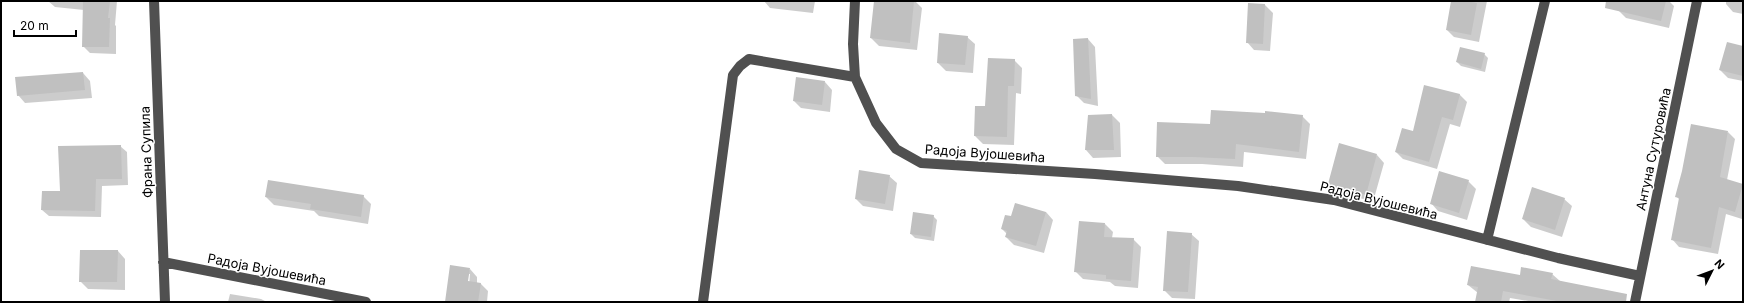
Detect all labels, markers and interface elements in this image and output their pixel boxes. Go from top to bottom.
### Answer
scale bar [14,12,76,38]
text: 20 m [20,18,49,33]
street label: Антуна Сутуровића [1632,86,1674,212]
street label: Франа Супила [136,106,156,198]
street label: Радоја Вујошевића [924,141,1046,165]
street label: Радоја Вујошевића [1318,178,1440,222]
street label: Радоја Вујошевића [206,250,328,288]
north arrow [1692,251,1732,291]
text: N [1711,257,1727,272]

